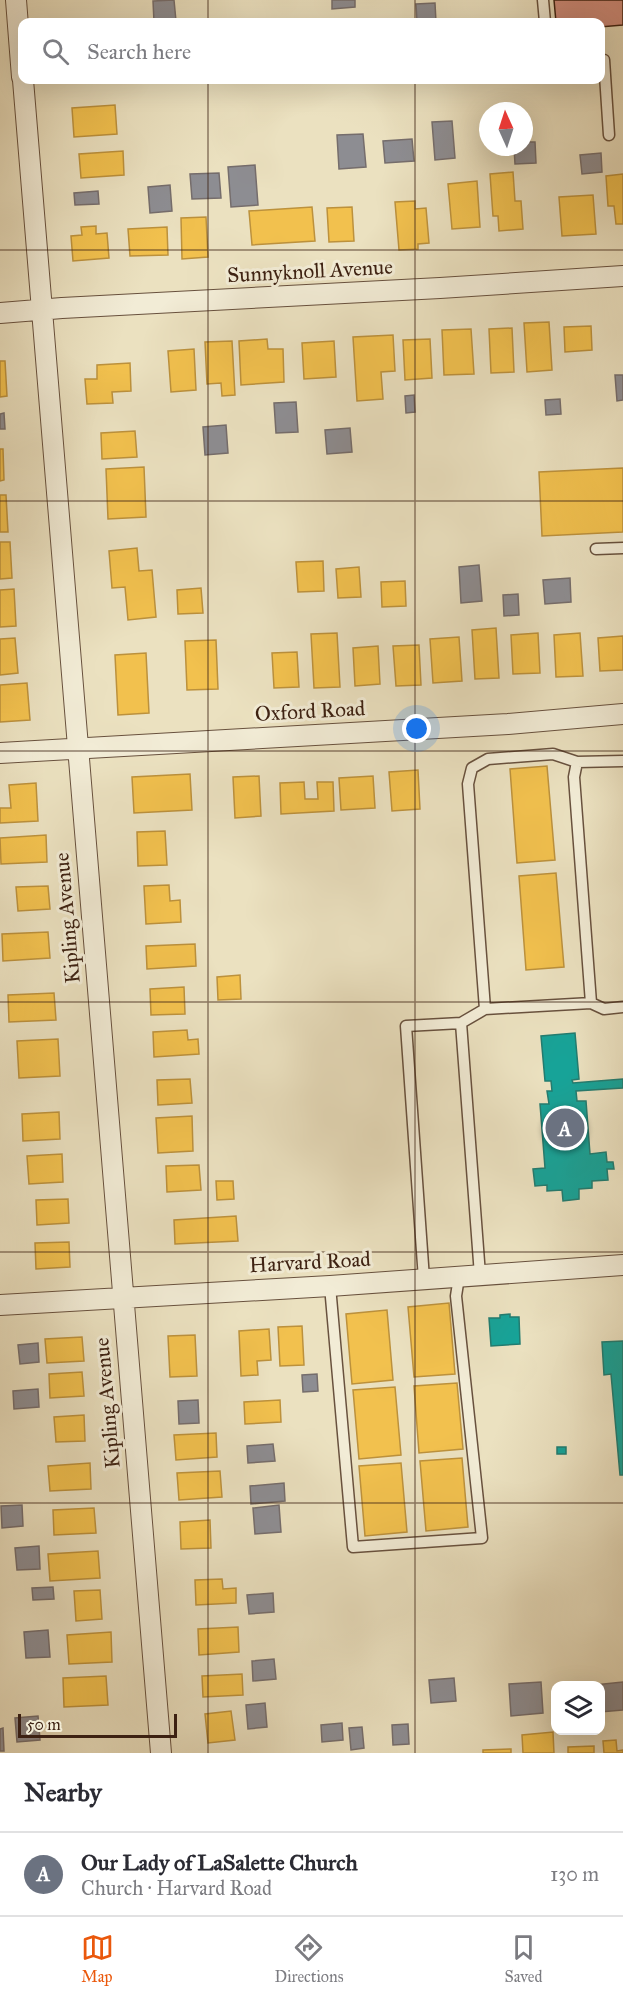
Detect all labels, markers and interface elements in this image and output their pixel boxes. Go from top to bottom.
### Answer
search box [18,18,605,84]
icon: search [39,35,72,68]
text: Search here [87,38,191,65]
north arrow [479,102,533,156]
street label: Sunnyknoll Avenue [226,254,394,288]
street label: Oxford Road [254,695,366,727]
your location [402,714,431,743]
street label: Kipling Avenue [48,851,86,985]
pin: A [546,1106,584,1150]
street label: Harvard Road [249,1246,372,1278]
street label: Kipling Avenue [88,1336,126,1470]
map controls [551,1681,605,1735]
button: layers [551,1681,605,1735]
scale bar [18,1711,177,1738]
text: 50 m [27,1715,61,1734]
text: Nearby [24,1776,102,1808]
text: Our Lady of LaSalette Church [81,1849,358,1876]
text: A [37,1862,50,1886]
text: 130 m [550,1862,599,1886]
text: Church · Harvard Road [81,1876,272,1900]
tab: Map [81,1931,114,1986]
tab: Directions [275,1931,343,1986]
tab: Saved [504,1931,542,1986]

